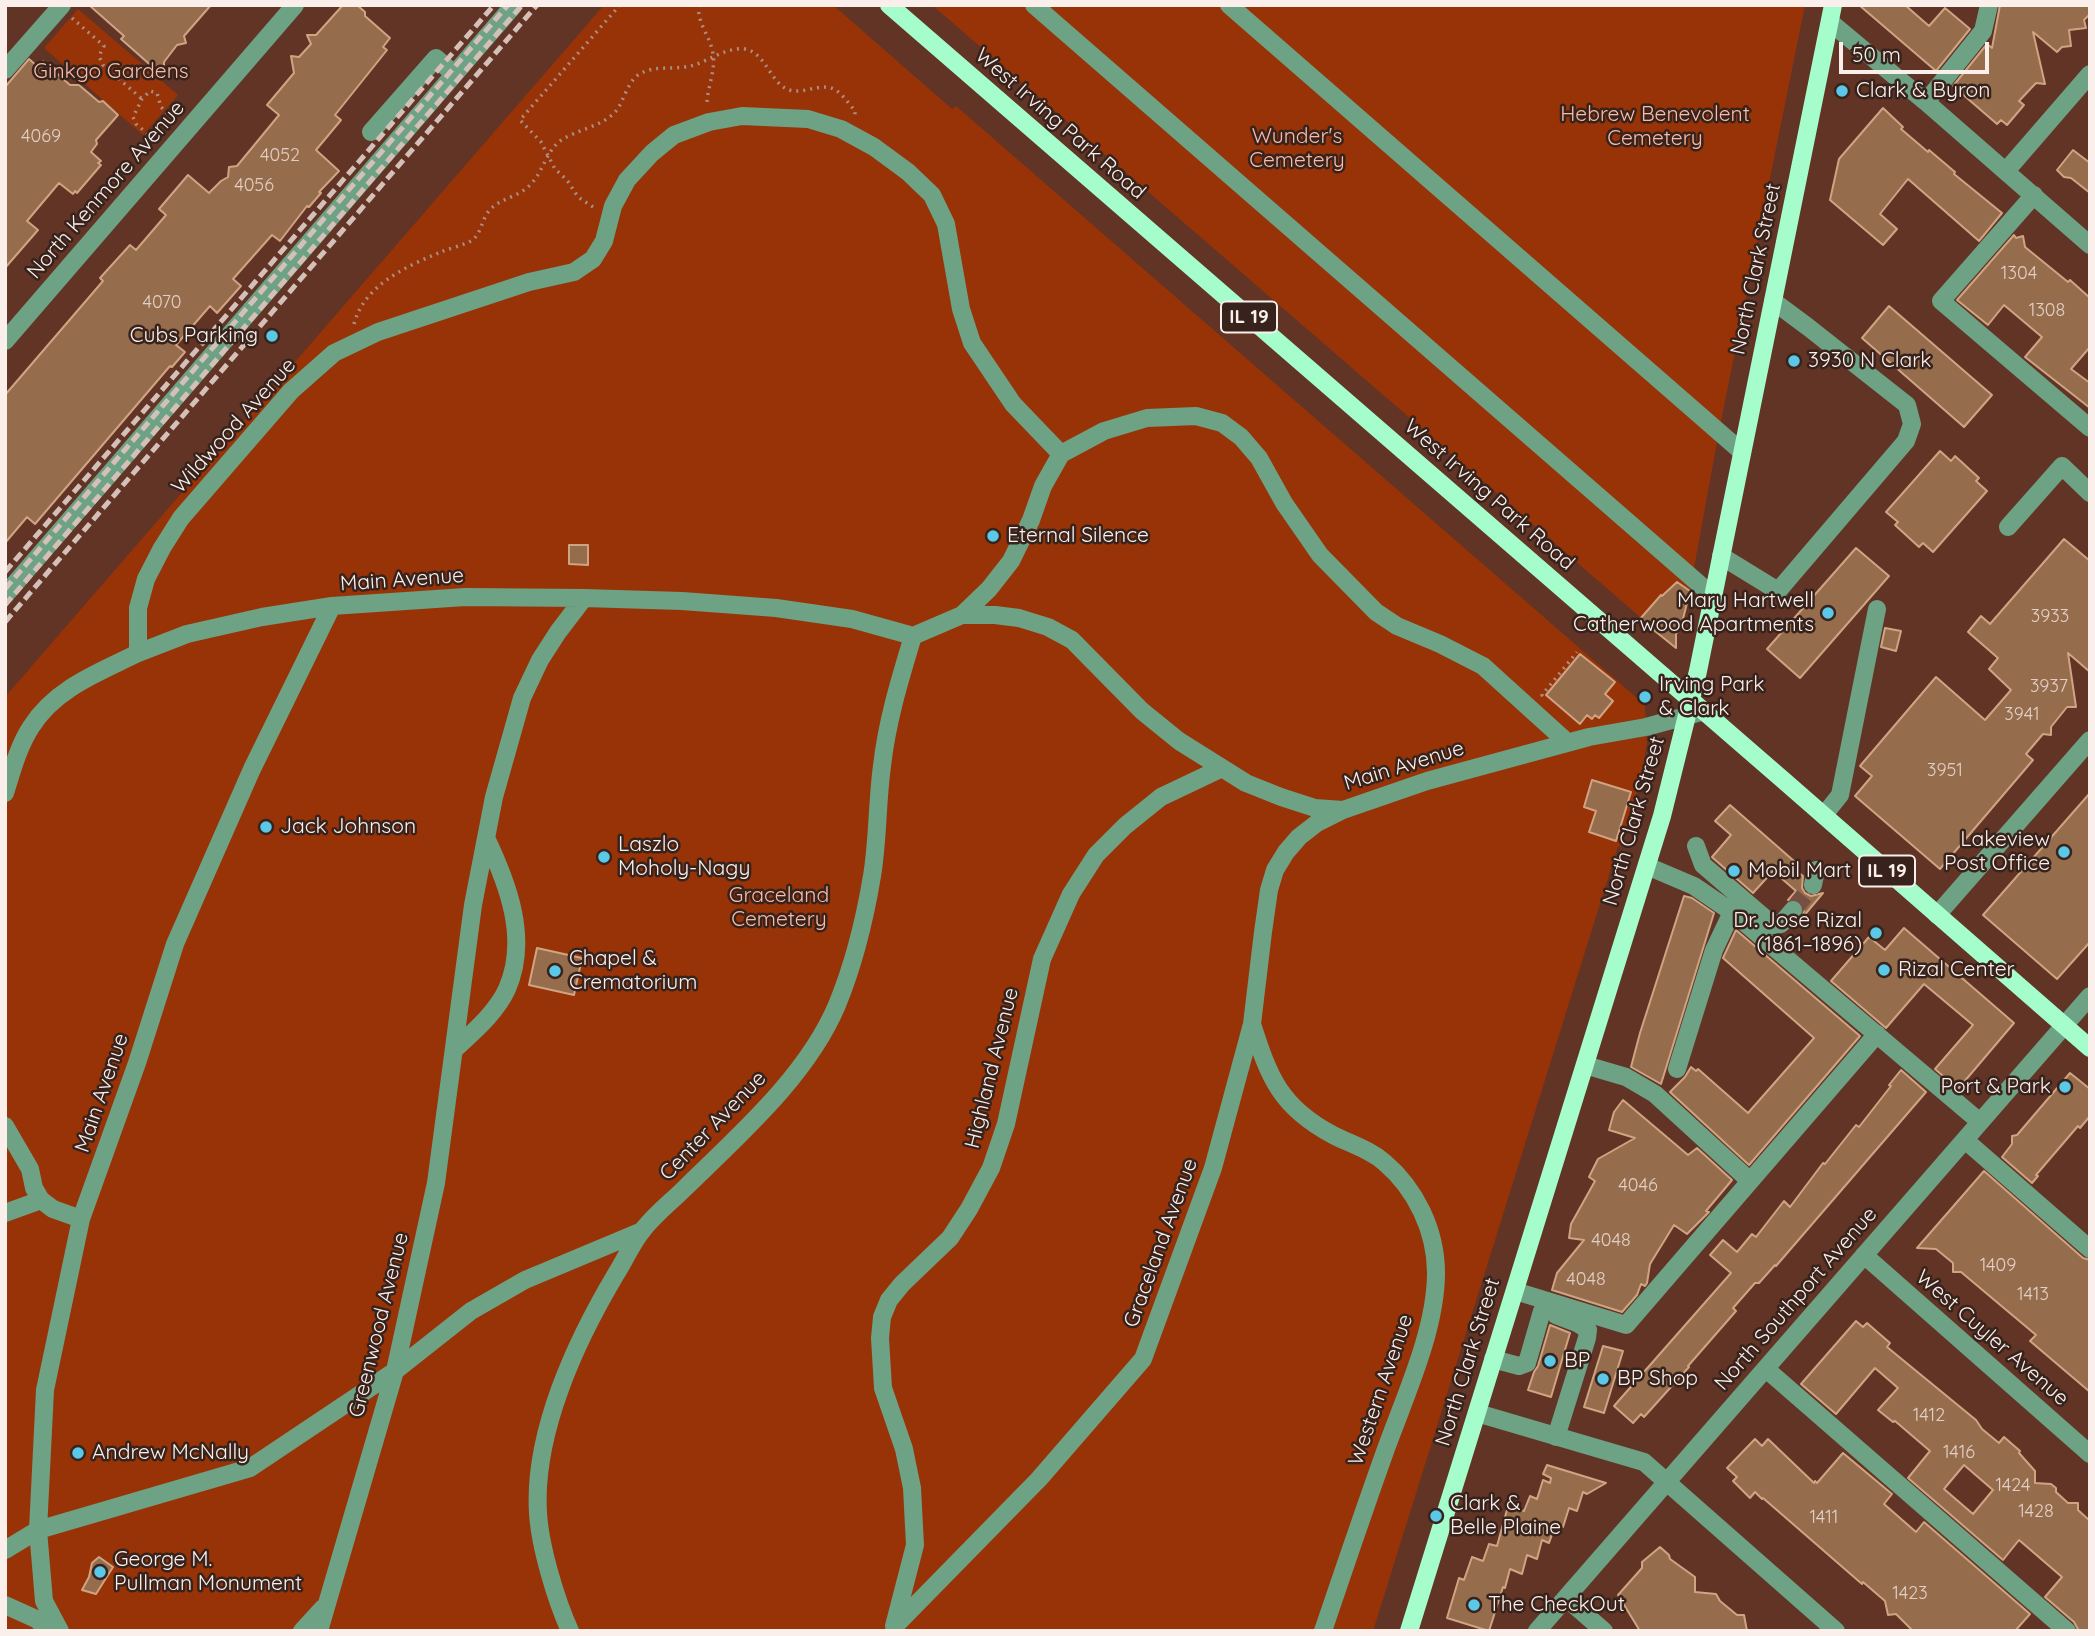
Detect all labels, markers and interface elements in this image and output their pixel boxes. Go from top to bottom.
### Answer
scale bar [1843,28,1994,72]
text: 50 m [1852,41,1901,67]
street label: West Irving Park Road [970,43,1150,205]
park label: Ginkgo Gardens [33,59,189,85]
place label: Clark & Byron [1856,78,1990,104]
marker: Clark & Byron [1834,83,1850,99]
street label: North Kenmore Avenue [22,96,190,284]
park label: Hebrew Benevolent Cemetery [1560,102,1750,152]
park label: Wunder's Cemetery [1249,124,1345,174]
house number: 4069 [21,126,61,148]
house number: 4052 [260,145,300,167]
house number: 4056 [234,175,274,197]
street label: North Clark Street [1726,181,1786,357]
house number: 1304 [2001,263,2037,285]
house number: 4070 [142,292,182,314]
house number: 1308 [2029,300,2065,322]
road number: IL 19 [1221,302,1277,332]
place label: Cubs Parking [130,323,258,349]
marker: Cubs Parking [264,328,280,344]
place label: 3930 N Clark [1808,348,1932,374]
street label: Wildwood Avenue [167,353,301,499]
marker: 3930 N Clark [1786,353,1802,369]
street label: West Irving Park Road [1399,414,1579,576]
place label: Eternal Silence [1007,523,1149,549]
marker: Eternal Silence [985,528,1001,544]
street label: Main Avenue [339,563,465,597]
place label: Mary Hartwell Catherwood Apartments [1573,588,1814,638]
marker: Mary Hartwell Catherwood Apartments [1820,605,1836,621]
house number: 3933 [2031,606,2069,628]
place label: Irving Park & Clark [1659,672,1764,722]
house number: 3937 [2030,676,2068,698]
marker: Irving Park & Clark [1637,689,1653,705]
house number: 3941 [2004,704,2040,726]
street label: North Clark Street [1598,734,1670,908]
street label: Main Avenue [1341,736,1467,796]
house number: 3951 [1927,760,1963,782]
place label: Jack Johnson [280,814,416,840]
marker: Jack Johnson [258,819,274,835]
place label: Lakeview Post Office [1944,827,2050,877]
place label: Laszlo Moholy-Nagy [618,832,750,882]
marker: Lakeview Post Office [2056,844,2072,860]
marker: Laszlo Moholy-Nagy [596,849,612,865]
road number: IL 19 [1859,856,1915,886]
place label: Mobil Mart [1748,858,1851,884]
marker: Mobil Mart [1726,863,1742,879]
park label: Graceland Cemetery [729,883,829,933]
place label: Dr. Jose Rizal (1861–1896) [1733,908,1862,958]
marker: Dr. Jose Rizal (1861–1896) [1868,925,1884,941]
place label: Chapel & Crematorium [569,946,697,996]
place label: Rizal Center [1898,957,2015,983]
marker: Rizal Center [1876,962,1892,978]
marker: Chapel & Crematorium [547,963,563,979]
street label: Highland Avenue [960,985,1024,1151]
street label: Main Avenue [70,1030,134,1156]
street label: Center Avenue [655,1066,771,1186]
place label: Port & Park [1941,1074,2051,1100]
marker: Port & Park [2057,1079,2073,1095]
street label: Graceland Avenue [1119,1155,1203,1331]
house number: 4046 [1618,1175,1658,1197]
street label: North Southport Avenue [1710,1202,1882,1396]
street label: Greenwood Avenue [344,1230,414,1420]
house number: 4048 [1591,1230,1631,1252]
house number: 1409 [1980,1255,2016,1277]
street label: West Cuyler Avenue [1910,1265,2074,1411]
house number: 4048 [1566,1269,1606,1291]
street label: North Clark Street [1430,1275,1506,1449]
house number: 1413 [2017,1284,2049,1306]
street label: Western Avenue [1343,1311,1419,1469]
place label: BP [1564,1348,1590,1374]
marker: BP [1542,1353,1558,1369]
place label: BP Shop [1617,1366,1698,1392]
marker: BP Shop [1595,1371,1611,1387]
house number: 1412 [1913,1405,1945,1427]
place label: Andrew McNally [92,1440,249,1466]
house number: 1416 [1943,1442,1975,1464]
marker: Andrew McNally [70,1445,86,1461]
house number: 1424 [1995,1475,2031,1497]
place label: Clark & Belle Plaine [1450,1491,1561,1541]
house number: 1428 [2018,1501,2054,1523]
house number: 1411 [1809,1507,1839,1529]
marker: Clark & Belle Plaine [1428,1508,1444,1524]
place label: George M. Pullman Monument [114,1547,302,1597]
marker: George M. Pullman Monument [92,1564,108,1580]
house number: 1423 [1892,1583,1928,1605]
place label: The CheckOut [1488,1592,1625,1618]
marker: The CheckOut [1466,1597,1482,1613]

